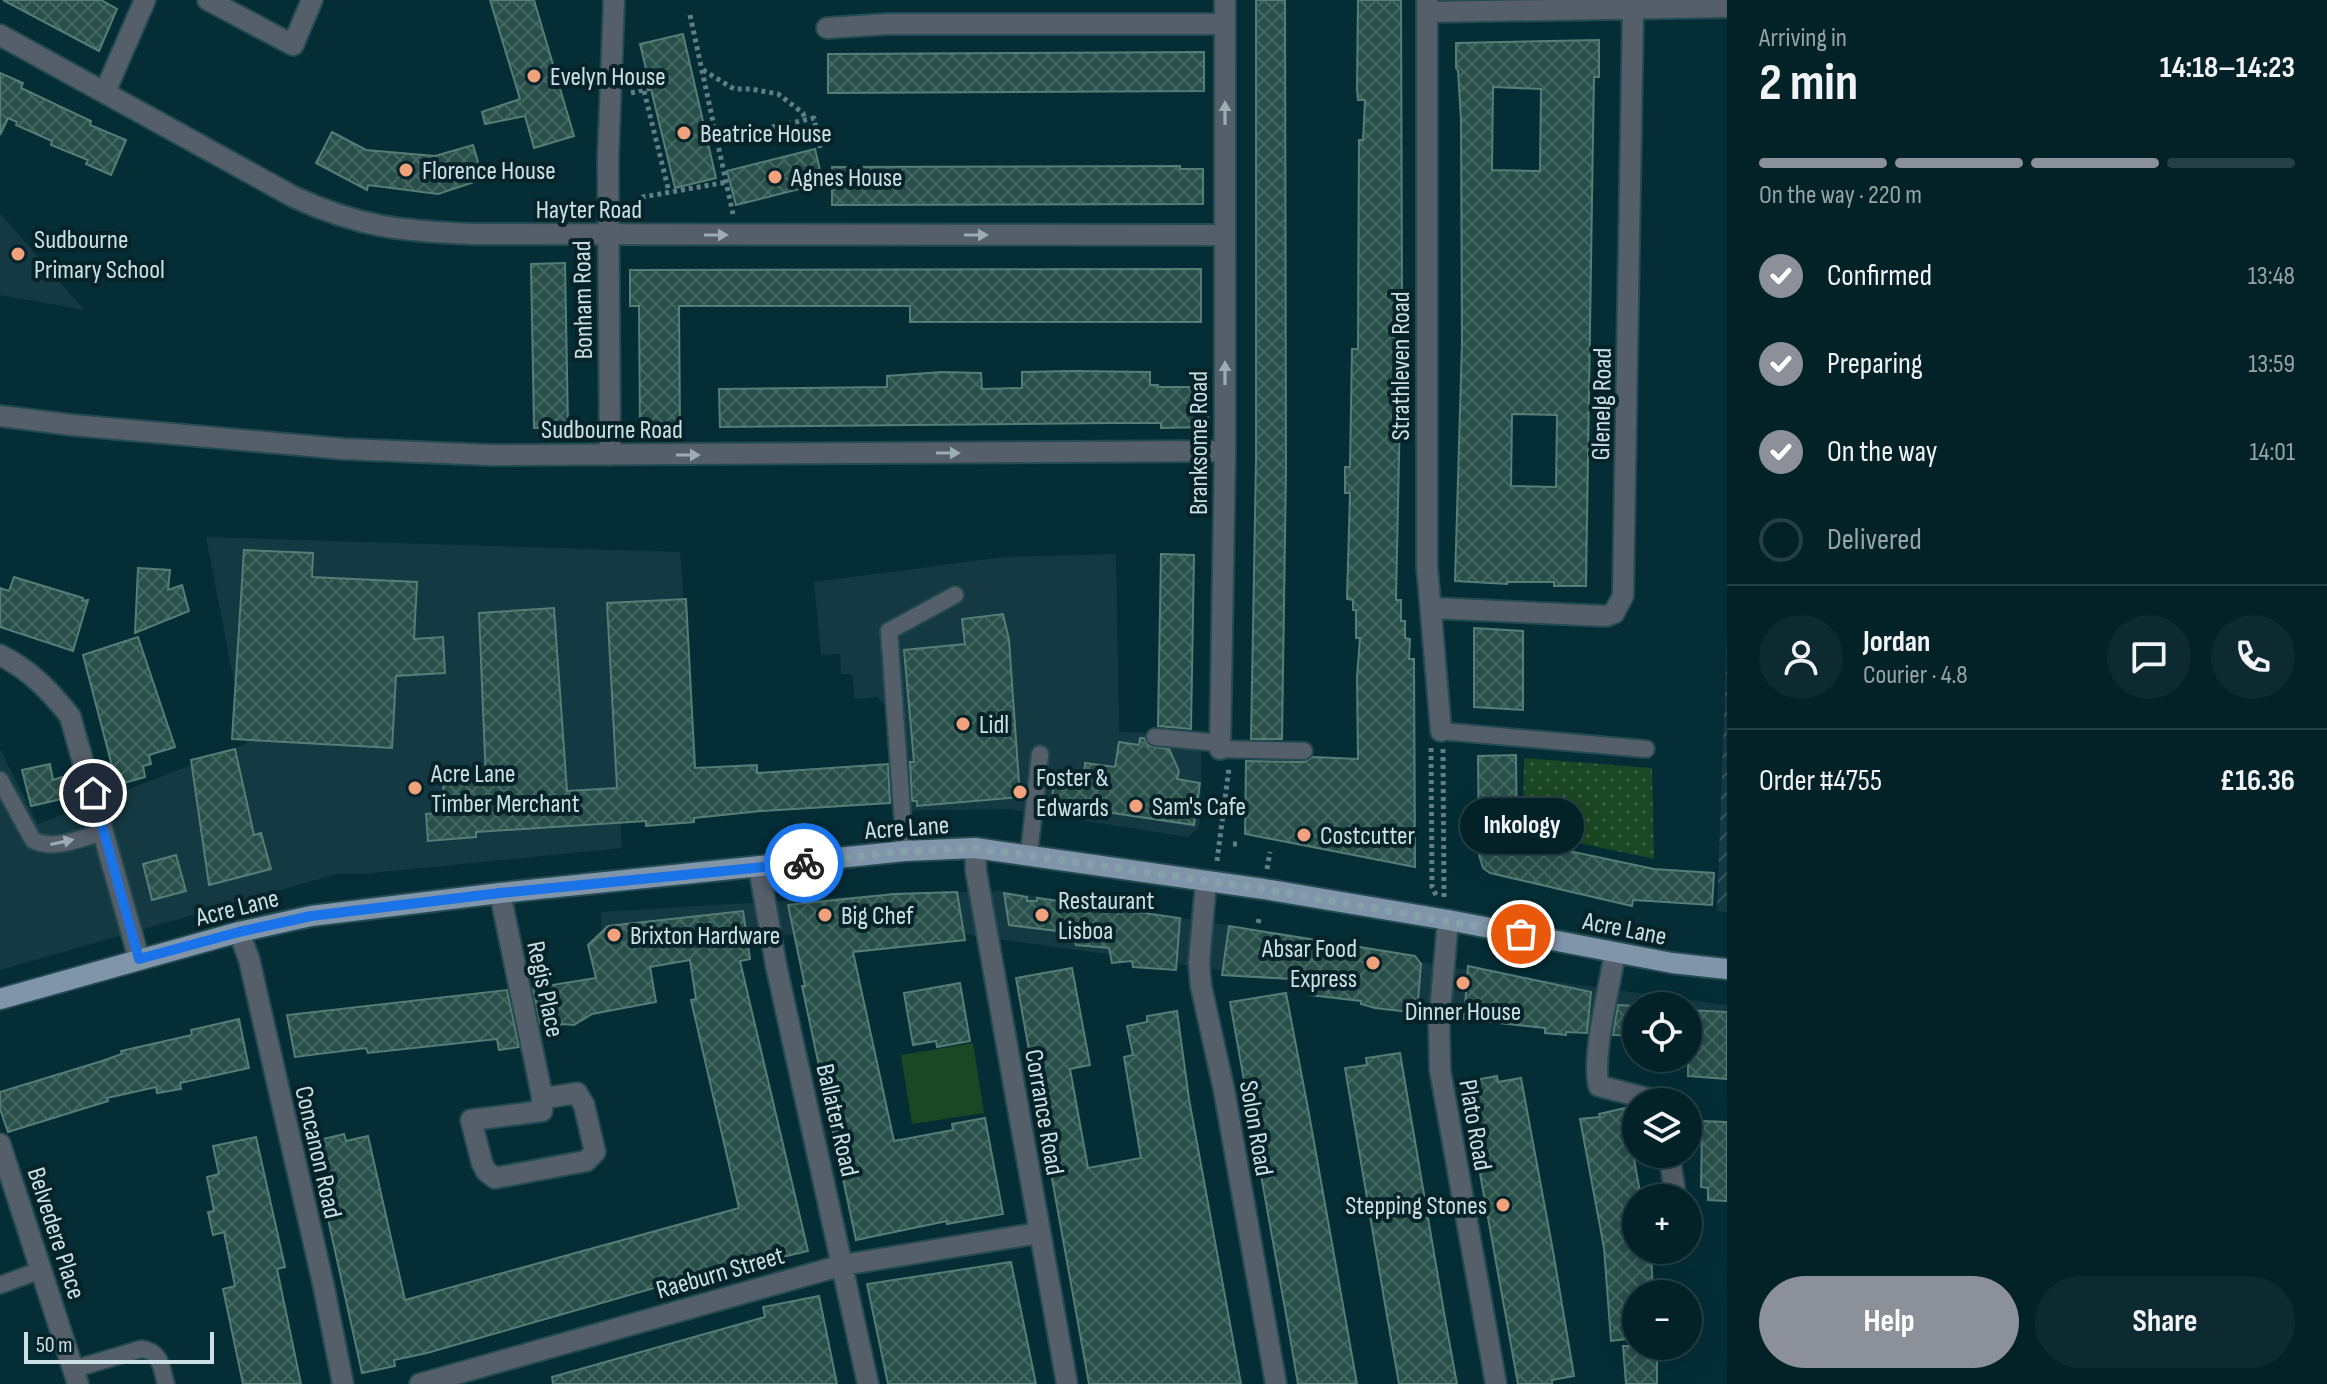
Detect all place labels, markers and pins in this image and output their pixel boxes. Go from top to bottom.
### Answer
place label: Evelyn House [550,62,666,93]
marker: Evelyn House [525,67,543,85]
place label: Beatrice House [700,119,832,150]
marker: Beatrice House [675,124,693,142]
place label: Florence House [422,156,556,187]
marker: Florence House [397,161,415,179]
place label: Agnes House [790,163,903,194]
marker: Agnes House [766,168,784,186]
place label: Sudbourne Primary School [34,225,165,286]
marker: Sudbourne Primary School [9,245,27,263]
place label: Lidl [979,710,1009,741]
marker: Lidl [954,715,972,733]
pin [59,759,127,827]
place label: Acre Lane Timber Merchant [430,759,580,820]
place label: Foster & Edwards [1036,763,1109,824]
marker: Acre Lane Timber Merchant [406,779,424,797]
marker: Foster & Edwards [1011,783,1029,801]
place label: Sam's Cafe [1152,792,1246,823]
marker: Sam's Cafe [1127,797,1145,815]
callout: Inkology [1459,798,1583,854]
place label: Costcutter [1320,821,1416,852]
marker: Costcutter [1295,826,1313,844]
place label: Restaurant Lisboa [1058,886,1155,947]
pin [1487,900,1555,968]
place label: Big Chef [841,901,914,932]
marker: Big Chef [816,906,834,924]
marker: Restaurant Lisboa [1033,906,1051,924]
place label: Brixton Hardware [630,921,780,952]
marker: Brixton Hardware [605,926,623,944]
place label: Absar Food Express [1261,934,1357,995]
marker: Absar Food Express [1364,954,1382,972]
marker: Dinner House [1454,974,1472,992]
place label: Dinner House [1405,997,1521,1028]
place label: Stepping Stones [1345,1191,1487,1222]
marker: Stepping Stones [1494,1196,1512,1214]

